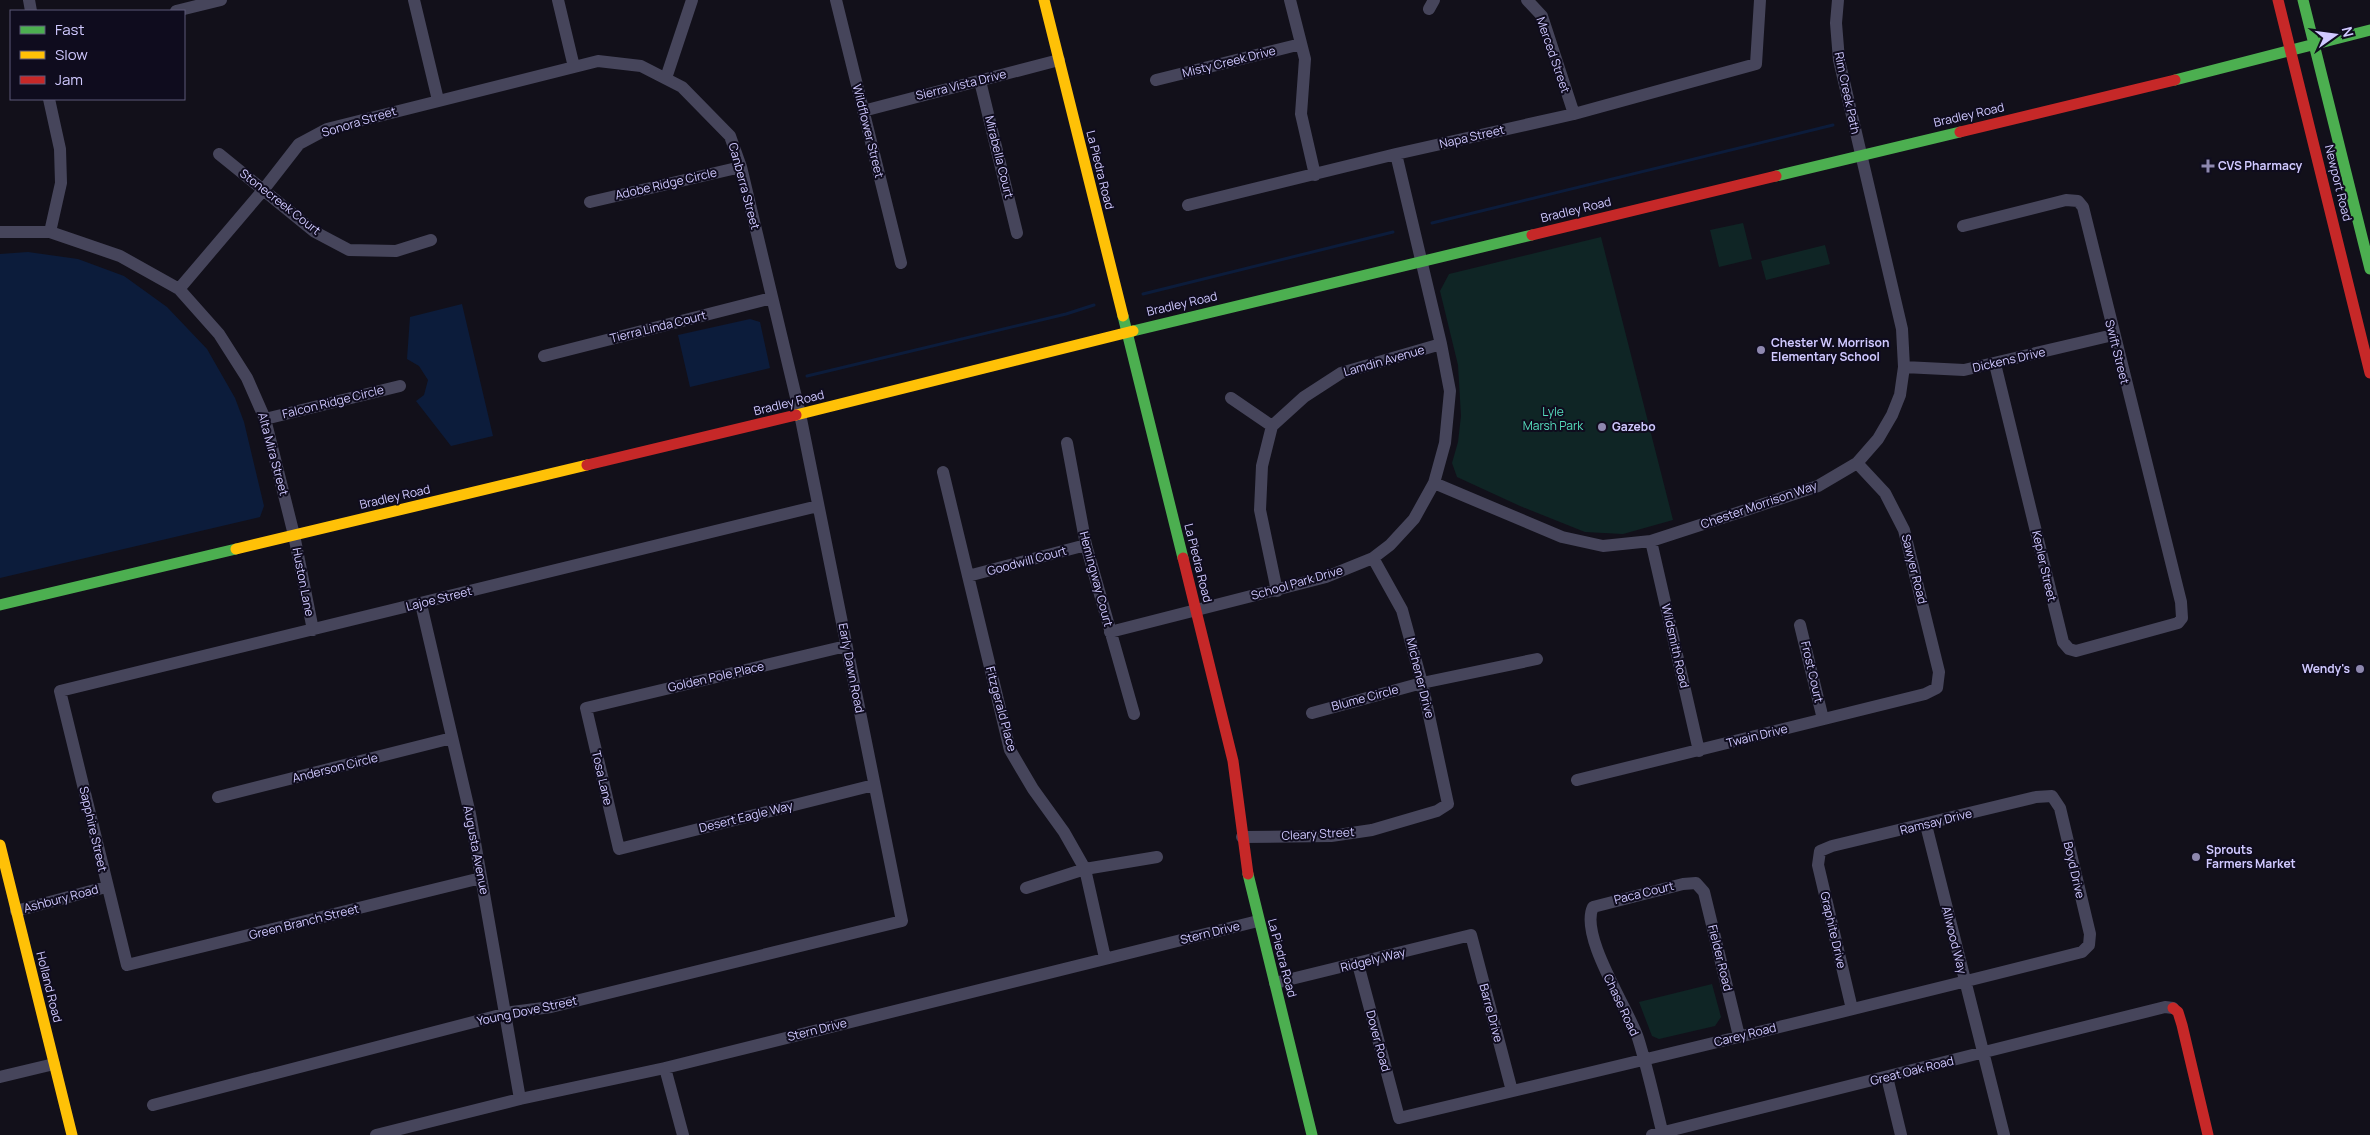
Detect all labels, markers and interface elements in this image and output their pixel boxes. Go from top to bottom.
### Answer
legend [10,10,185,100]
north arrow [2310,10,2360,60]
street label: Merced Street [1532,14,1575,95]
text: Fast [55,19,84,40]
text: N [2338,25,2359,39]
street label: Misty Creek Drive [1180,42,1277,81]
text: Slow [55,44,88,65]
street label: Rim Creek Path [1830,50,1865,136]
street label: Sierra Vista Drive [914,65,1008,104]
text: Jam [55,69,83,90]
street label: Wildflower Street [849,82,888,180]
street label: Bradley Road [1932,98,2006,131]
street label: Sonora Street [320,102,398,141]
street label: Mirabella Court [981,114,1018,200]
street label: Napa Street [1438,121,1506,152]
street label: La Piedra Road [1082,129,1119,211]
street label: Canberra Street [725,141,764,231]
street label: Newport Road [2321,143,2356,223]
place label: CVS Pharmacy [2218,157,2303,174]
marker: CVS Pharmacy [2202,160,2214,172]
street label: Adobe Ridge Circle [613,164,719,204]
street label: Stonecreek Court [236,165,324,239]
street label: Bradley Road [1539,193,1613,226]
street label: Bradley Road [1145,287,1219,320]
street label: Tierra Linda Court [608,306,708,347]
street label: Swift Street [2101,318,2134,386]
place label: Chester W. Morrison Elementary School [1771,334,1889,365]
street label: Lamdin Avenue [1341,341,1426,380]
street label: Dickens Drive [1971,343,2047,376]
marker: Chester W. Morrison Elementary School [1755,344,1767,356]
street label: Falcon Ridge Circle [280,381,386,422]
street label: Bradley Road [752,386,826,419]
park label: Lyle Marsh Park [1523,403,1584,434]
street label: Alta Mira Street [254,410,293,498]
place label: Gazebo [1612,418,1656,435]
marker: Gazebo [1596,421,1608,433]
street label: Chester Morrison Way [1698,476,1820,532]
street label: Bradley Road [358,480,432,513]
street label: La Piedra Road [1180,522,1217,604]
street label: Hemingway Court [1076,529,1117,629]
street label: Kepler Street [2028,529,2061,603]
street label: Sawyer Road [1898,532,1931,606]
street label: Goodwill Court [985,542,1069,579]
street label: Huston Lane [288,546,318,618]
street label: School Park Drive [1249,561,1345,604]
street label: Lajoe Street [404,582,474,615]
street label: Wildsmith Road [1658,602,1693,690]
street label: Early Dawn Road [834,622,869,714]
street label: Michener Drive [1402,636,1439,720]
street label: Frost Court [1797,639,1828,705]
street label: Golden Pole Place [666,657,766,696]
place label: Wendy's [2302,660,2351,677]
marker: Wendy's [2354,663,2366,675]
street label: Fitzgerald Place [982,664,1021,753]
street label: Blume Circle [1329,680,1400,715]
street label: Twain Drive [1725,720,1789,751]
street label: Anderson Circle [290,749,379,786]
street label: Tosa Lane [588,749,617,807]
street label: Sapphire Street [75,785,112,873]
street label: Desert Eagle Way [697,796,795,836]
street label: Augusta Avenue [460,804,493,896]
street label: Ramsay Drive [1898,804,1974,839]
street label: Cleary Street [1281,823,1355,844]
street label: Boyd Drive [2060,840,2089,900]
place label: Sprouts Farmers Market [2206,841,2296,872]
marker: Sprouts Farmers Market [2190,851,2202,863]
street label: Paca Court [1612,877,1676,908]
street label: Ashbury Road [22,880,100,917]
street label: Graphite Drive [1816,890,1851,970]
street label: Green Branch Street [247,900,361,943]
street label: Allwood Way [1938,904,1971,976]
street label: Stern Drive [1178,917,1241,948]
street label: La Piedra Road [1264,917,1301,999]
street label: Fielder Road [1704,923,1737,993]
street label: Ridgely Way [1339,943,1408,976]
street label: Holland Road [32,950,67,1024]
street label: Chase Road [1600,971,1643,1039]
street label: Barre Drive [1476,982,1507,1044]
street label: Young Dove Street [475,992,579,1029]
street label: Dover Road [1362,1008,1395,1073]
street label: Stern Drive [785,1014,848,1045]
street label: Carey Road [1712,1019,1778,1050]
street label: Great Oak Road [1868,1052,1955,1089]

